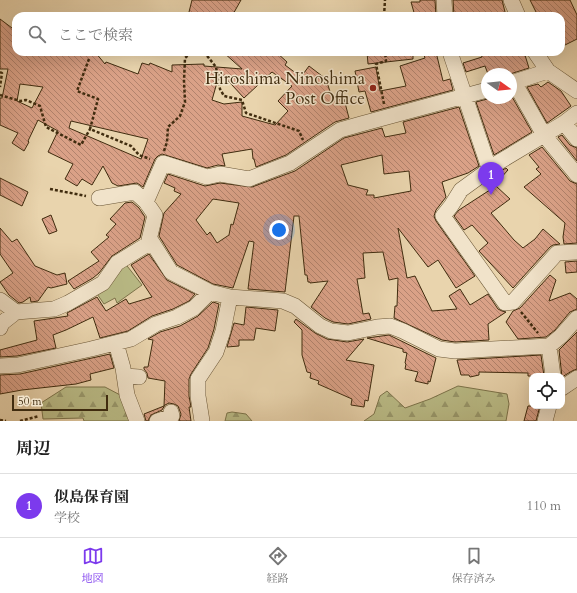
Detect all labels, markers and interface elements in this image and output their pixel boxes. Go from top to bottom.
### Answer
search box [12,12,565,56]
icon: search [26,23,48,45]
text: ここで検索 [58,25,133,45]
place label: Hiroshima Ninoshima Post Office [205,67,366,110]
north arrow [481,68,517,104]
marker: Hiroshima Ninoshima Post Office [368,83,378,93]
pin: 1 [478,162,504,195]
your location [269,220,289,240]
map controls [529,373,565,409]
button: locate [529,373,565,409]
scale bar [12,393,108,412]
text: 50 m [18,394,42,409]
text: 周辺 [16,437,50,460]
text: 似島保育園 [54,487,129,507]
text: 1 [26,497,32,515]
text: 110 m [527,497,561,515]
text: 学校 [54,509,80,527]
tab: 地図 [82,545,104,586]
tab: 経路 [267,545,289,586]
tab: 保存済み [452,545,496,586]

